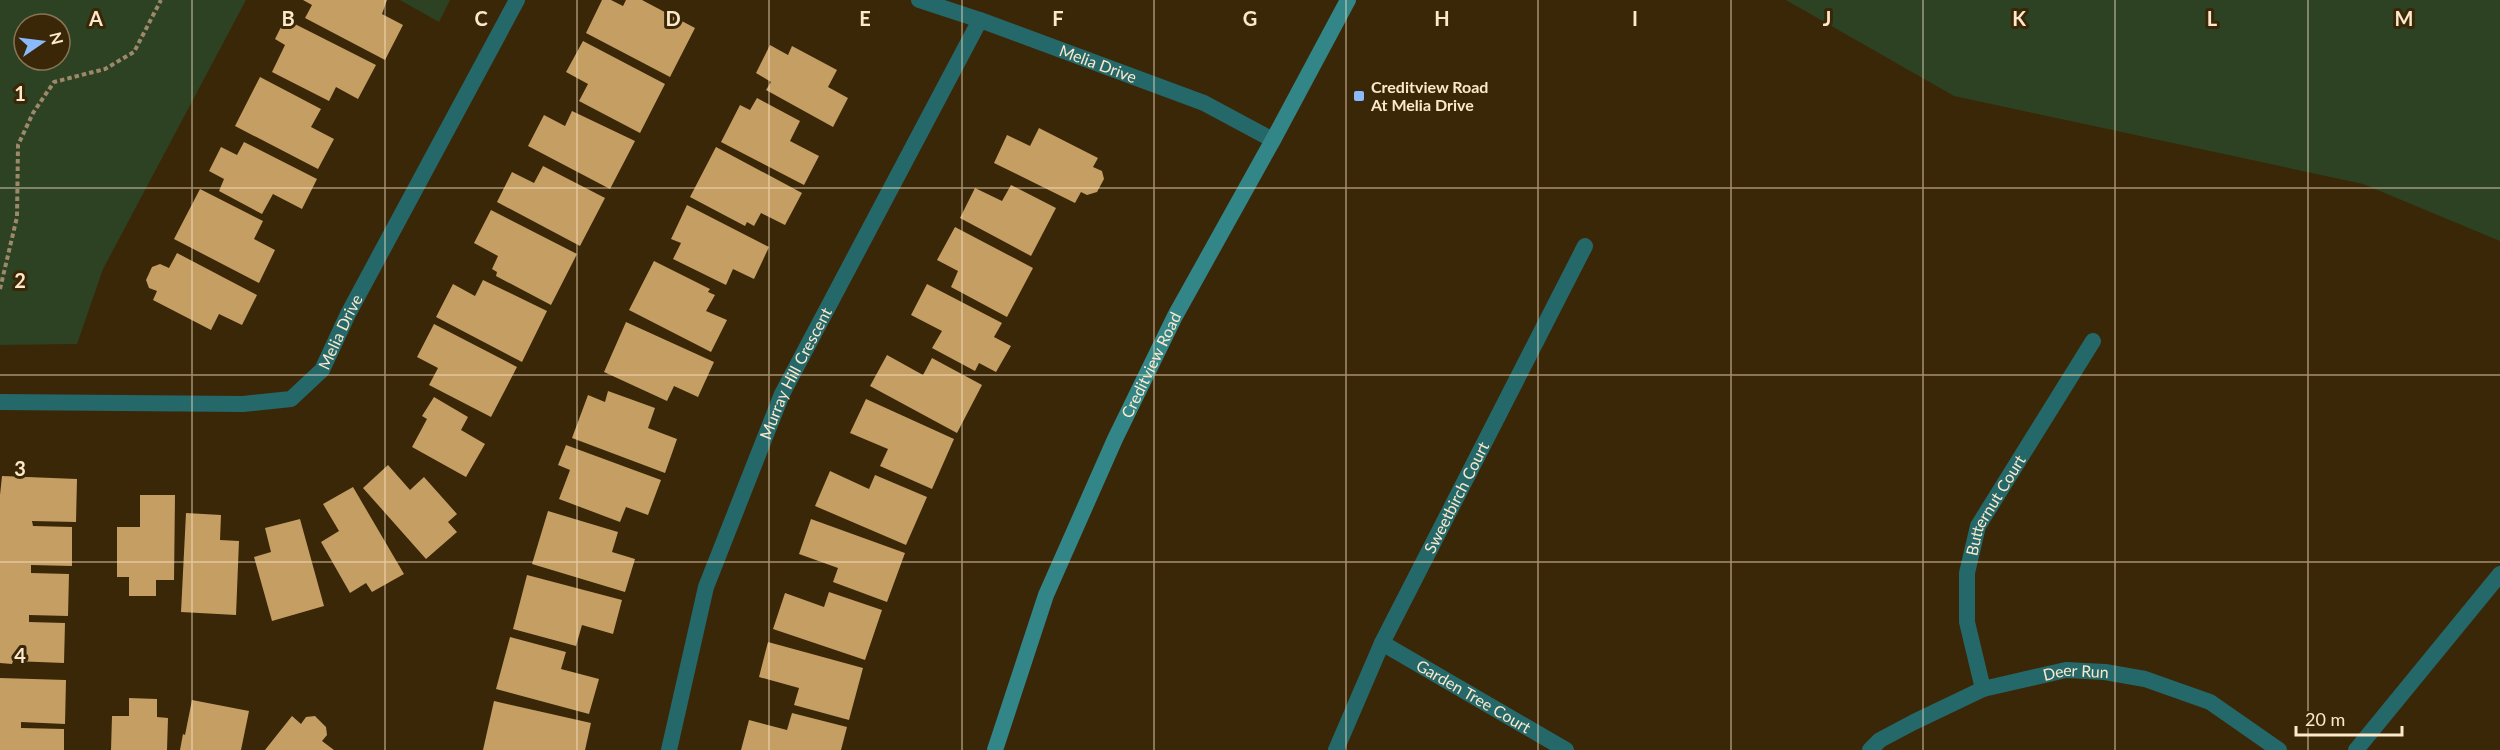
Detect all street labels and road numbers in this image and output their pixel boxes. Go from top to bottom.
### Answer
street label: Melia Drive [1057,40,1139,86]
street label: Melia Drive [314,291,366,372]
street label: Murray Hill Crescent [755,304,835,442]
street label: Creditview Road [1117,309,1184,421]
street label: Sweetbirch Court [1420,438,1492,556]
street label: Butternut Court [1961,451,2029,557]
street label: Garden Tree Court [1413,655,1535,737]
street label: Deer Run [2041,660,2109,684]

